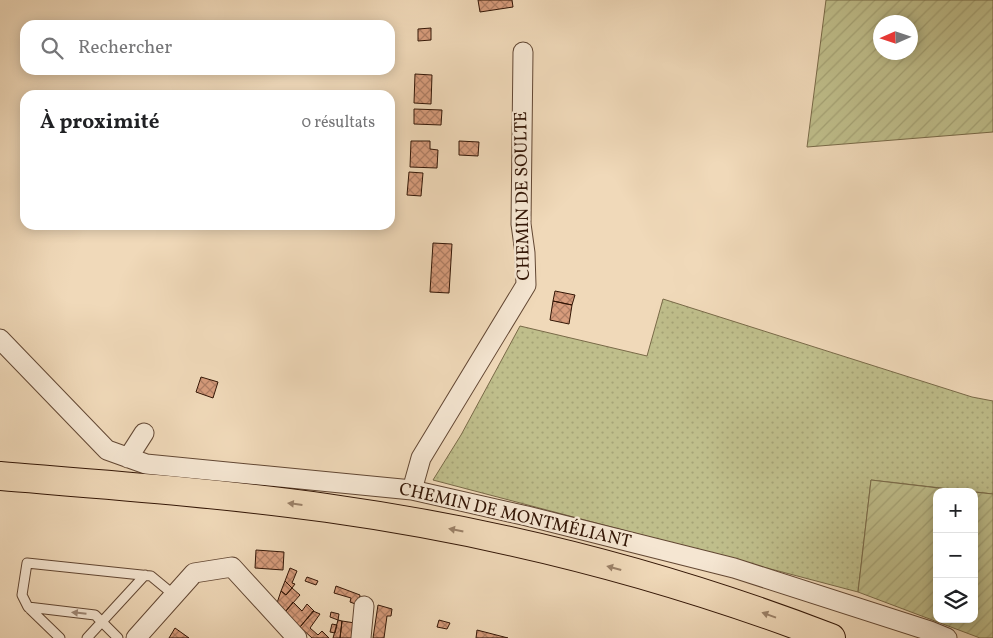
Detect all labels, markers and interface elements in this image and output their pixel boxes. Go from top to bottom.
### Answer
north arrow [873,15,918,60]
search box [20,20,395,75]
icon: search [38,34,66,62]
text: Rechercher [78,35,172,61]
text: À proximité [40,108,159,137]
street label: CHEMIN DE SOULTE [509,111,537,281]
text: 0 résultats [301,112,375,134]
street label: CHEMIN DE MONTMÉLIANT [397,477,634,555]
map controls [933,488,978,623]
button: + [933,488,978,533]
one-way arrow [287,500,303,508]
one-way arrow [447,526,463,534]
button: − [933,533,978,578]
one-way arrow [606,563,621,571]
button: layers [933,578,978,623]
one-way arrow [71,609,87,617]
one-way arrow [761,611,776,619]

